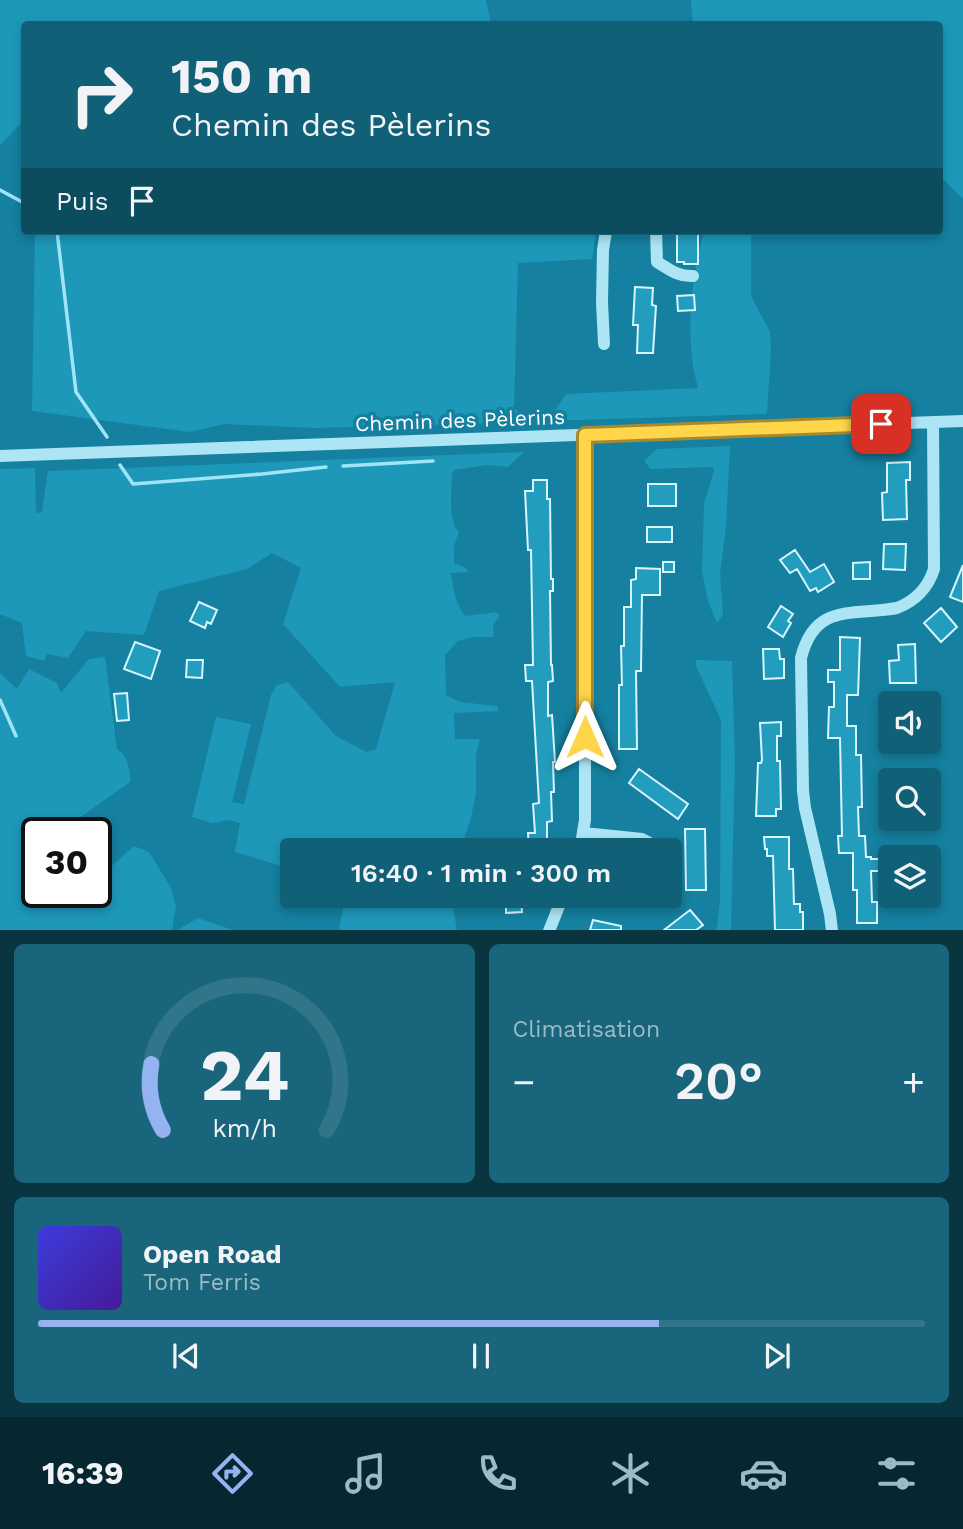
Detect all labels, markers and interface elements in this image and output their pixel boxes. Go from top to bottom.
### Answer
text: 150 m [171,47,312,105]
icon: right [56,49,147,140]
text: Chemin des Pèlerins [171,106,491,144]
icon: arrive [123,182,161,220]
text: Puis [56,186,109,216]
pin [851,394,911,454]
street label: Chemin des Pèlerins [354,404,566,436]
icon: arrive [862,405,900,443]
map controls [878,691,941,908]
button: sound [878,691,941,754]
position arrow [548,700,622,774]
button: search [878,768,941,831]
speed limit sign: 30 [21,817,112,908]
button: layers [878,845,941,908]
text: 16:40 · 1 min · 300 m [351,858,611,888]
text: Climatisation [513,1016,660,1043]
text: 24 [199,1032,289,1118]
text: 20° [674,1051,763,1112]
text: − [513,1060,535,1104]
text: + [902,1060,925,1104]
text: km/h [212,1113,276,1142]
text: Open Road [143,1239,281,1269]
text: Tom Ferris [143,1269,261,1296]
icon: previous [167,1337,205,1375]
icon: pause [462,1337,500,1375]
icon: next [758,1337,796,1375]
icon: directions [208,1449,257,1498]
icon: music [341,1449,390,1498]
icon: phone [473,1449,522,1498]
icon: climate [606,1449,655,1498]
icon: car [739,1449,788,1498]
icon: filters [872,1449,921,1498]
text: 16:39 [42,1454,124,1492]

